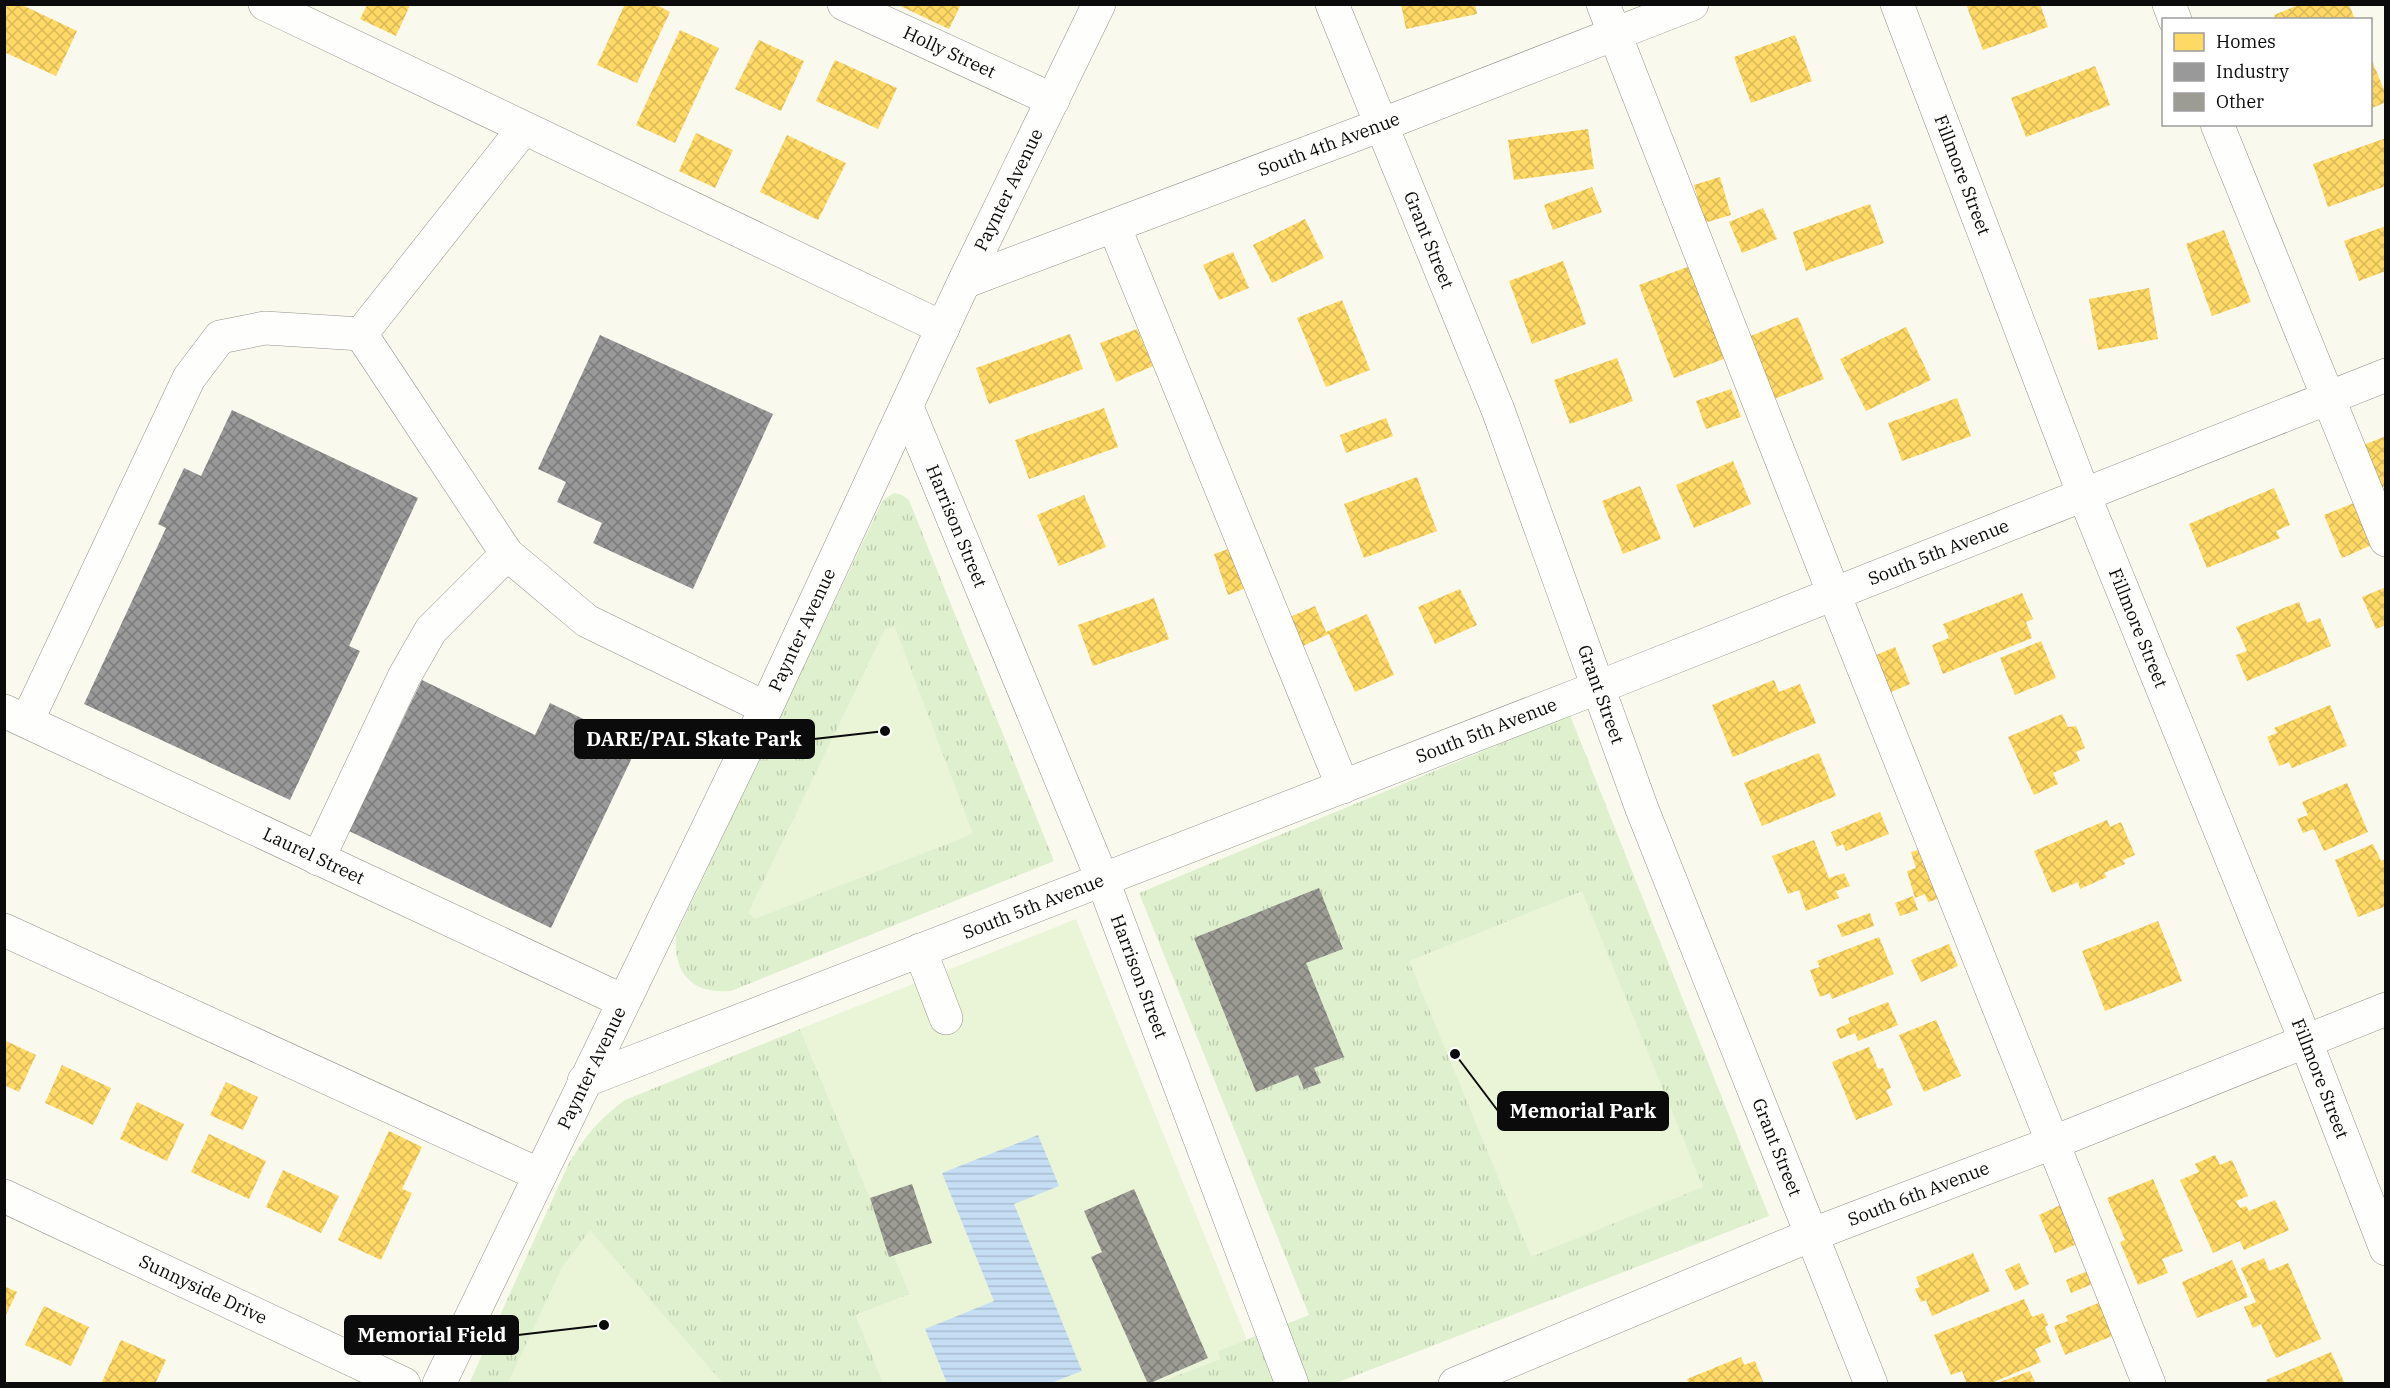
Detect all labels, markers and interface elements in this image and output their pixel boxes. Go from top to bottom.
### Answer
legend [2162,18,2372,126]
street label: Holly Street [900,21,1000,83]
text: Homes [2216,30,2276,53]
text: Industry [2216,60,2289,83]
text: Other [2216,90,2264,113]
street label: South 4th Avenue [1255,107,1403,181]
street label: Fillmore Street [1929,111,1996,238]
street label: Paynter Avenue [969,125,1048,255]
street label: Grant Street [1399,188,1459,292]
street label: Harrison Street [921,461,992,591]
street label: South 5th Avenue [1865,514,2012,590]
street label: Paynter Avenue [763,564,840,695]
street label: Fillmore Street [2104,565,2173,691]
street label: Grant Street [1573,642,1629,747]
street label: South 5th Avenue [1412,692,1560,768]
callout: DARE/PAL Skate Park [575,720,814,758]
text: DARE/PAL Skate Park [586,725,802,752]
street label: Laurel Street [259,822,368,889]
street label: South 5th Avenue [959,868,1107,944]
street label: Harrison Street [1106,911,1173,1042]
street label: Paynter Avenue [552,1003,631,1133]
street label: Fillmore Street [2287,1015,2354,1142]
callout: Memorial Park [1498,1092,1668,1130]
street label: Grant Street [1747,1095,1807,1199]
text: Memorial Park [1510,1097,1657,1124]
street label: South 6th Avenue [1844,1156,1992,1231]
street label: Sunnyside Drive [136,1249,271,1329]
callout: Memorial Field [345,1316,518,1354]
text: Memorial Field [358,1321,507,1348]

